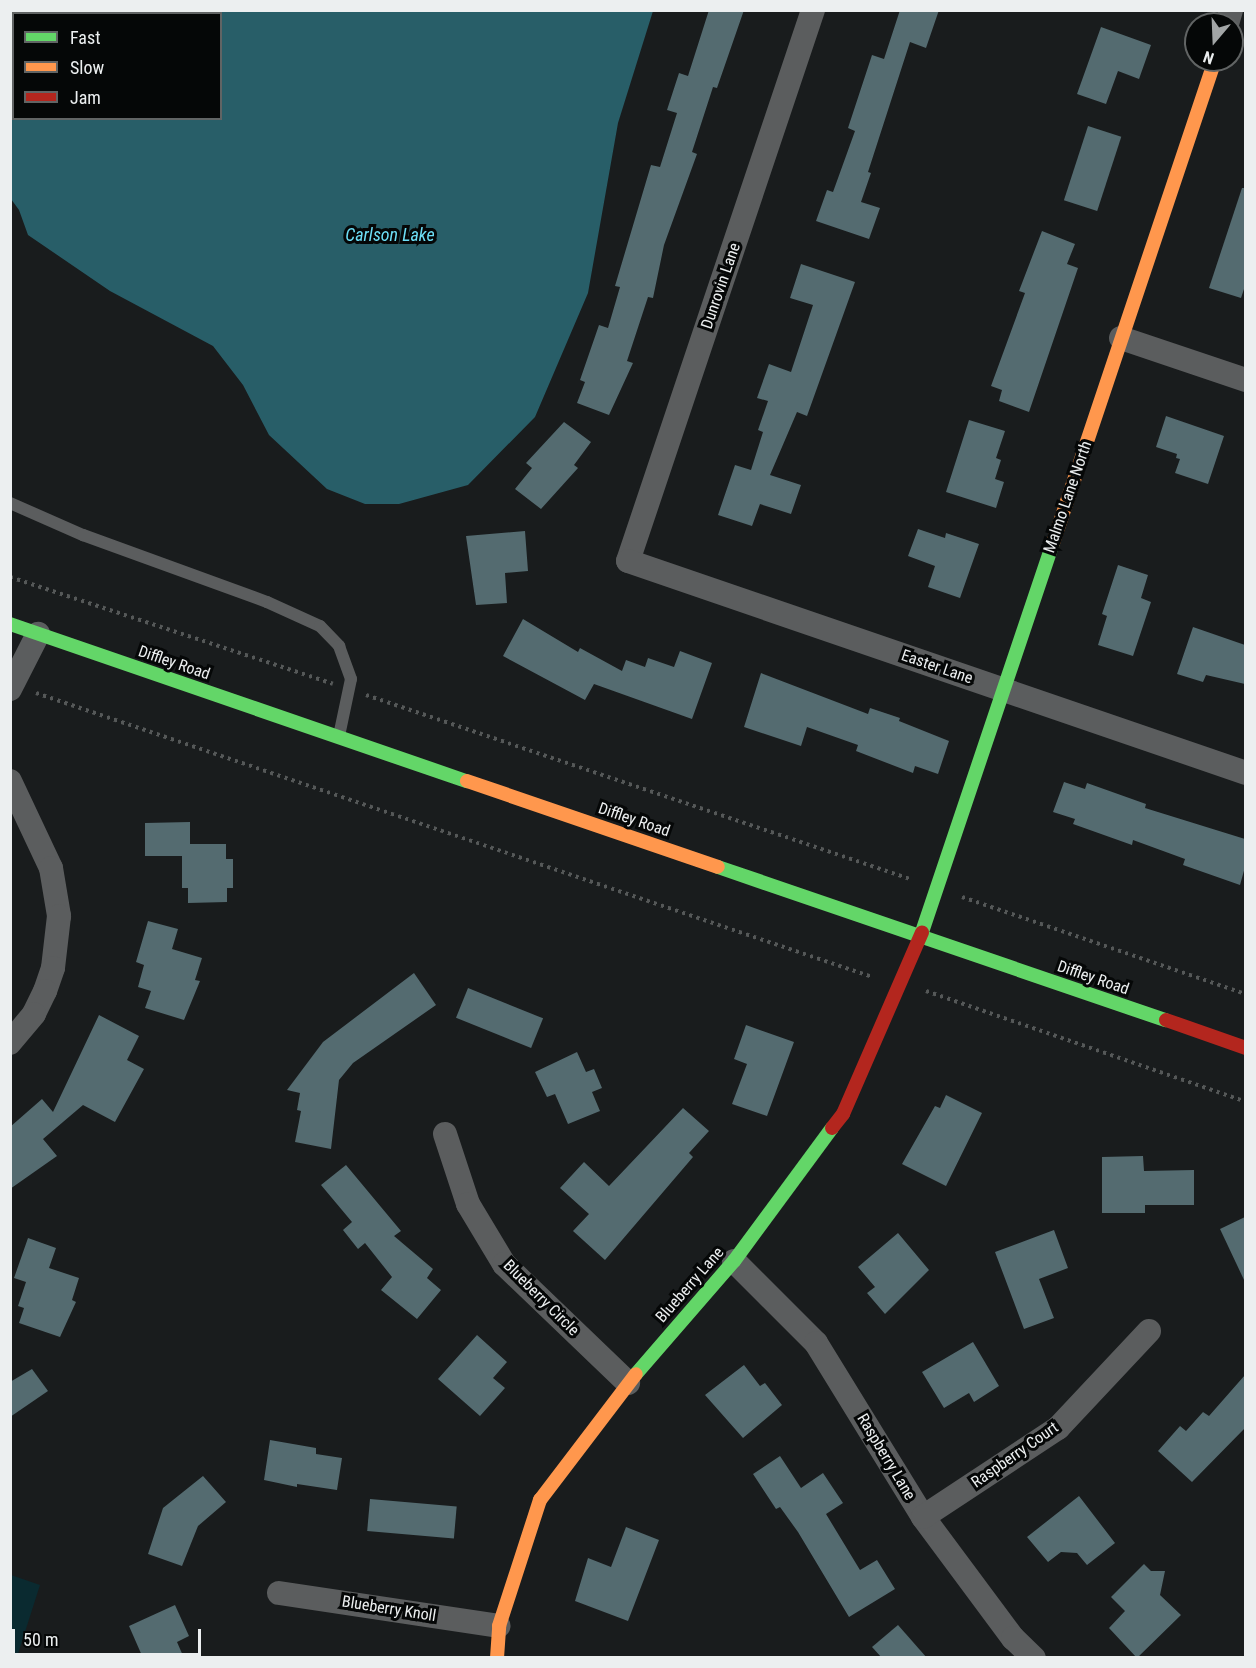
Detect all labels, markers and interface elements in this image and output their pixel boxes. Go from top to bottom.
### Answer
legend [12,12,222,120]
north arrow [1184,12,1244,72]
text: Fast [70,27,101,48]
text: N [1201,47,1216,68]
text: Slow [70,57,104,78]
text: Jam [70,87,101,108]
water label: Carlson Lake [345,224,435,246]
street label: Dunrovin Lane [697,240,745,332]
street label: Malmo Lane North [1040,439,1096,555]
street label: Diffley Road [136,642,212,684]
street label: Easter Lane [899,646,975,688]
street label: Diffley Road [596,799,672,841]
street label: Diffley Road [1055,957,1131,999]
street label: Blueberry Lane [652,1243,728,1327]
street label: Blueberry Circle [499,1256,583,1340]
street label: Raspberry Lane [853,1410,919,1504]
street label: Raspberry Court [968,1418,1062,1492]
street label: Blueberry Knoll [341,1592,437,1626]
scale bar [15,1617,204,1655]
text: 50 m [23,1629,58,1650]

